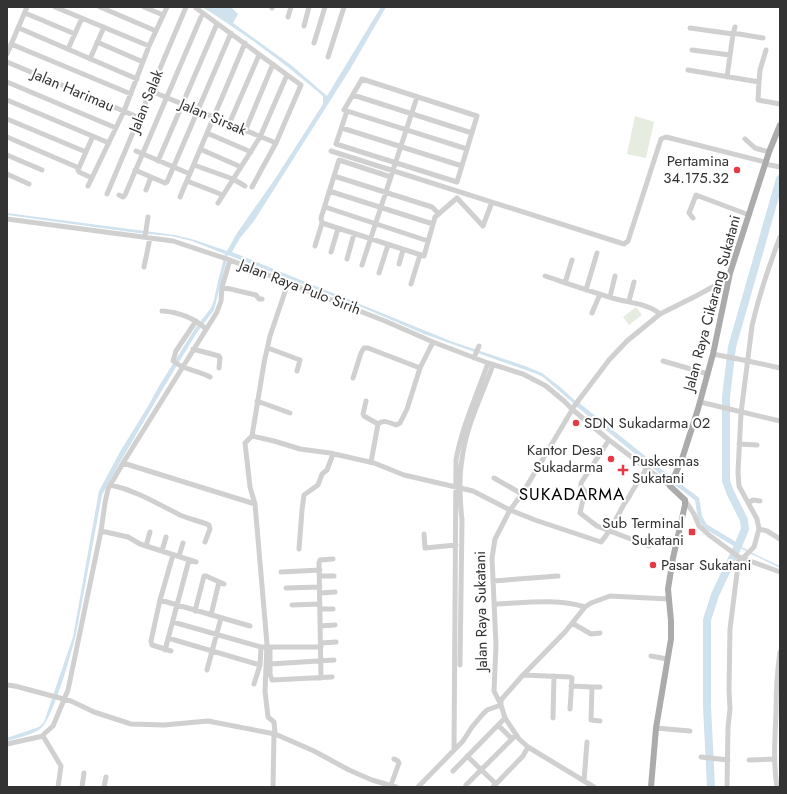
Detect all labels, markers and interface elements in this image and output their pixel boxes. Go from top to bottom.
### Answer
street label: Jalan Harimau [27,62,118,117]
street label: Jalan Salak [123,66,169,138]
street label: Jalan Sirsak [174,92,250,141]
place label: Pertamina 34.175.32 [663,150,729,189]
marker: Pertamina 34.175.32 [732,165,742,175]
street label: Jalan Raya Cikarang Sukatani [677,212,746,395]
street label: Jalan Raya Pulo Sirih [234,253,364,320]
place label: SDN Sukadarma 02 [584,412,710,434]
marker: SDN Sukadarma 02 [571,418,581,428]
place label: Kantor Desa Sukadarma [527,439,603,478]
place label: Puskesmas Sukatani [632,450,699,489]
marker: Kantor Desa Sukadarma [606,454,616,464]
marker: Puskesmas Sukatani [617,464,629,476]
district label: SUKADARMA [519,482,625,506]
place label: Sub Terminal Sukatani [602,512,684,551]
marker: Sub Terminal Sukatani [687,527,697,537]
street label: Jalan Raya Sukatani [469,551,493,673]
place label: Pasar Sukatani [661,554,751,576]
marker: Pasar Sukatani [648,560,658,570]

